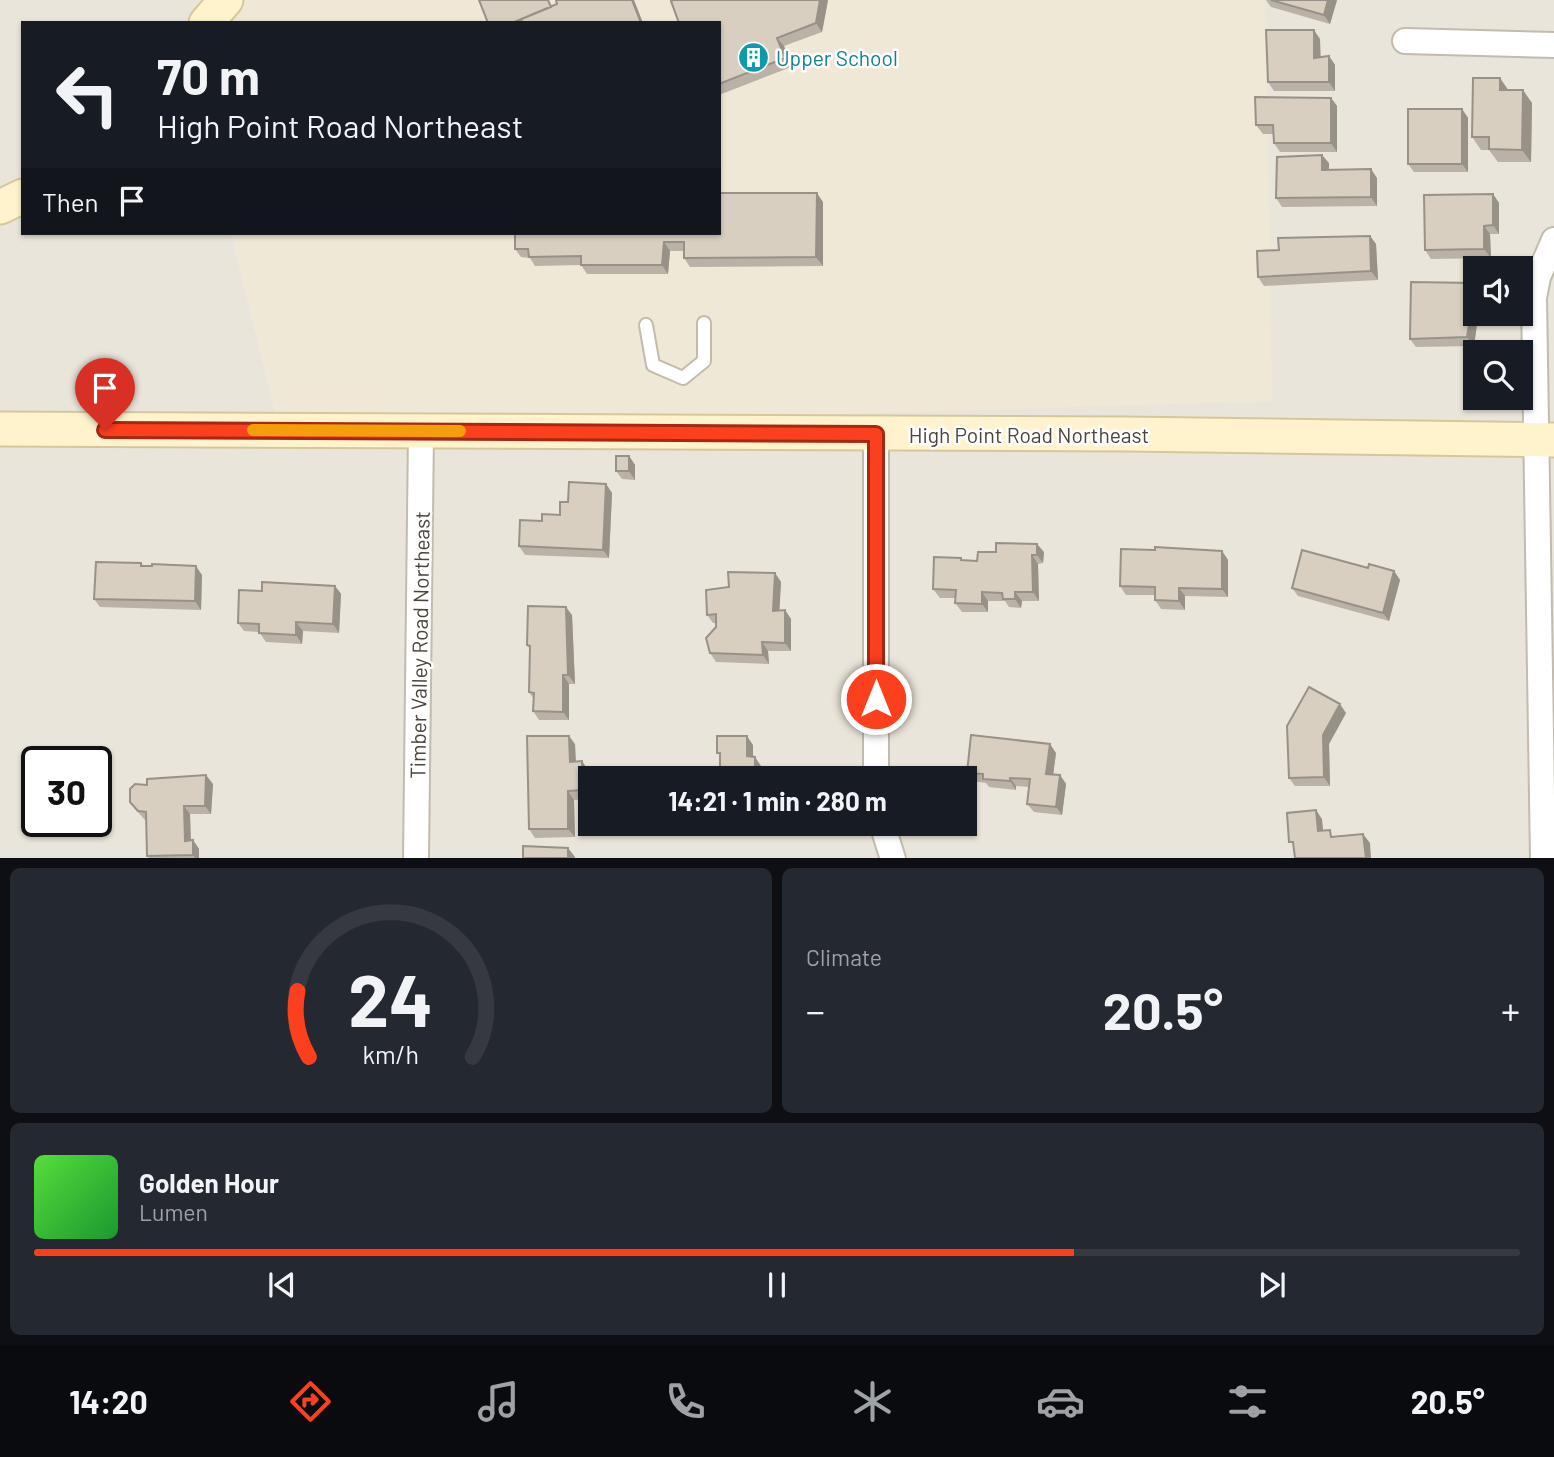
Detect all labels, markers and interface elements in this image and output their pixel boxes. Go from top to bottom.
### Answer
building icon: Upper School [736,40,770,74]
place label: Upper School [776,45,898,70]
text: 70 m [157,46,260,105]
icon: left [42,49,133,140]
text: High Point Road Northeast [157,106,523,144]
icon: arrive [113,182,151,220]
text: Then [42,186,99,217]
map controls [1463,256,1533,410]
button: sound [1463,256,1533,326]
button: search [1463,340,1533,410]
pin [75,358,135,430]
icon: arrive [86,369,124,407]
street label: High Point Road Northeast [909,422,1149,447]
street label: Timber Valley Road Northeast [404,511,434,779]
position arrow [839,662,913,736]
speed limit sign: 30 [21,746,112,837]
text: 14:21 · 1 min · 280 m [668,785,887,816]
text: Climate [806,943,882,971]
text: 24 [349,954,433,1042]
text: 20.5° [1103,978,1223,1040]
text: − [806,987,825,1033]
text: + [1501,987,1520,1033]
text: km/h [363,1038,419,1068]
text: Golden Hour [139,1167,279,1198]
text: Lumen [139,1198,208,1226]
icon: previous [263,1266,301,1304]
icon: pause [758,1266,796,1304]
icon: next [1253,1266,1291,1304]
icon: directions [286,1377,335,1426]
icon: music [474,1377,523,1426]
icon: phone [661,1377,710,1426]
icon: climate [848,1377,897,1426]
icon: car [1036,1377,1085,1426]
icon: filters [1223,1377,1272,1426]
text: 14:20 [69,1382,148,1420]
text: 20.5° [1411,1382,1485,1420]

